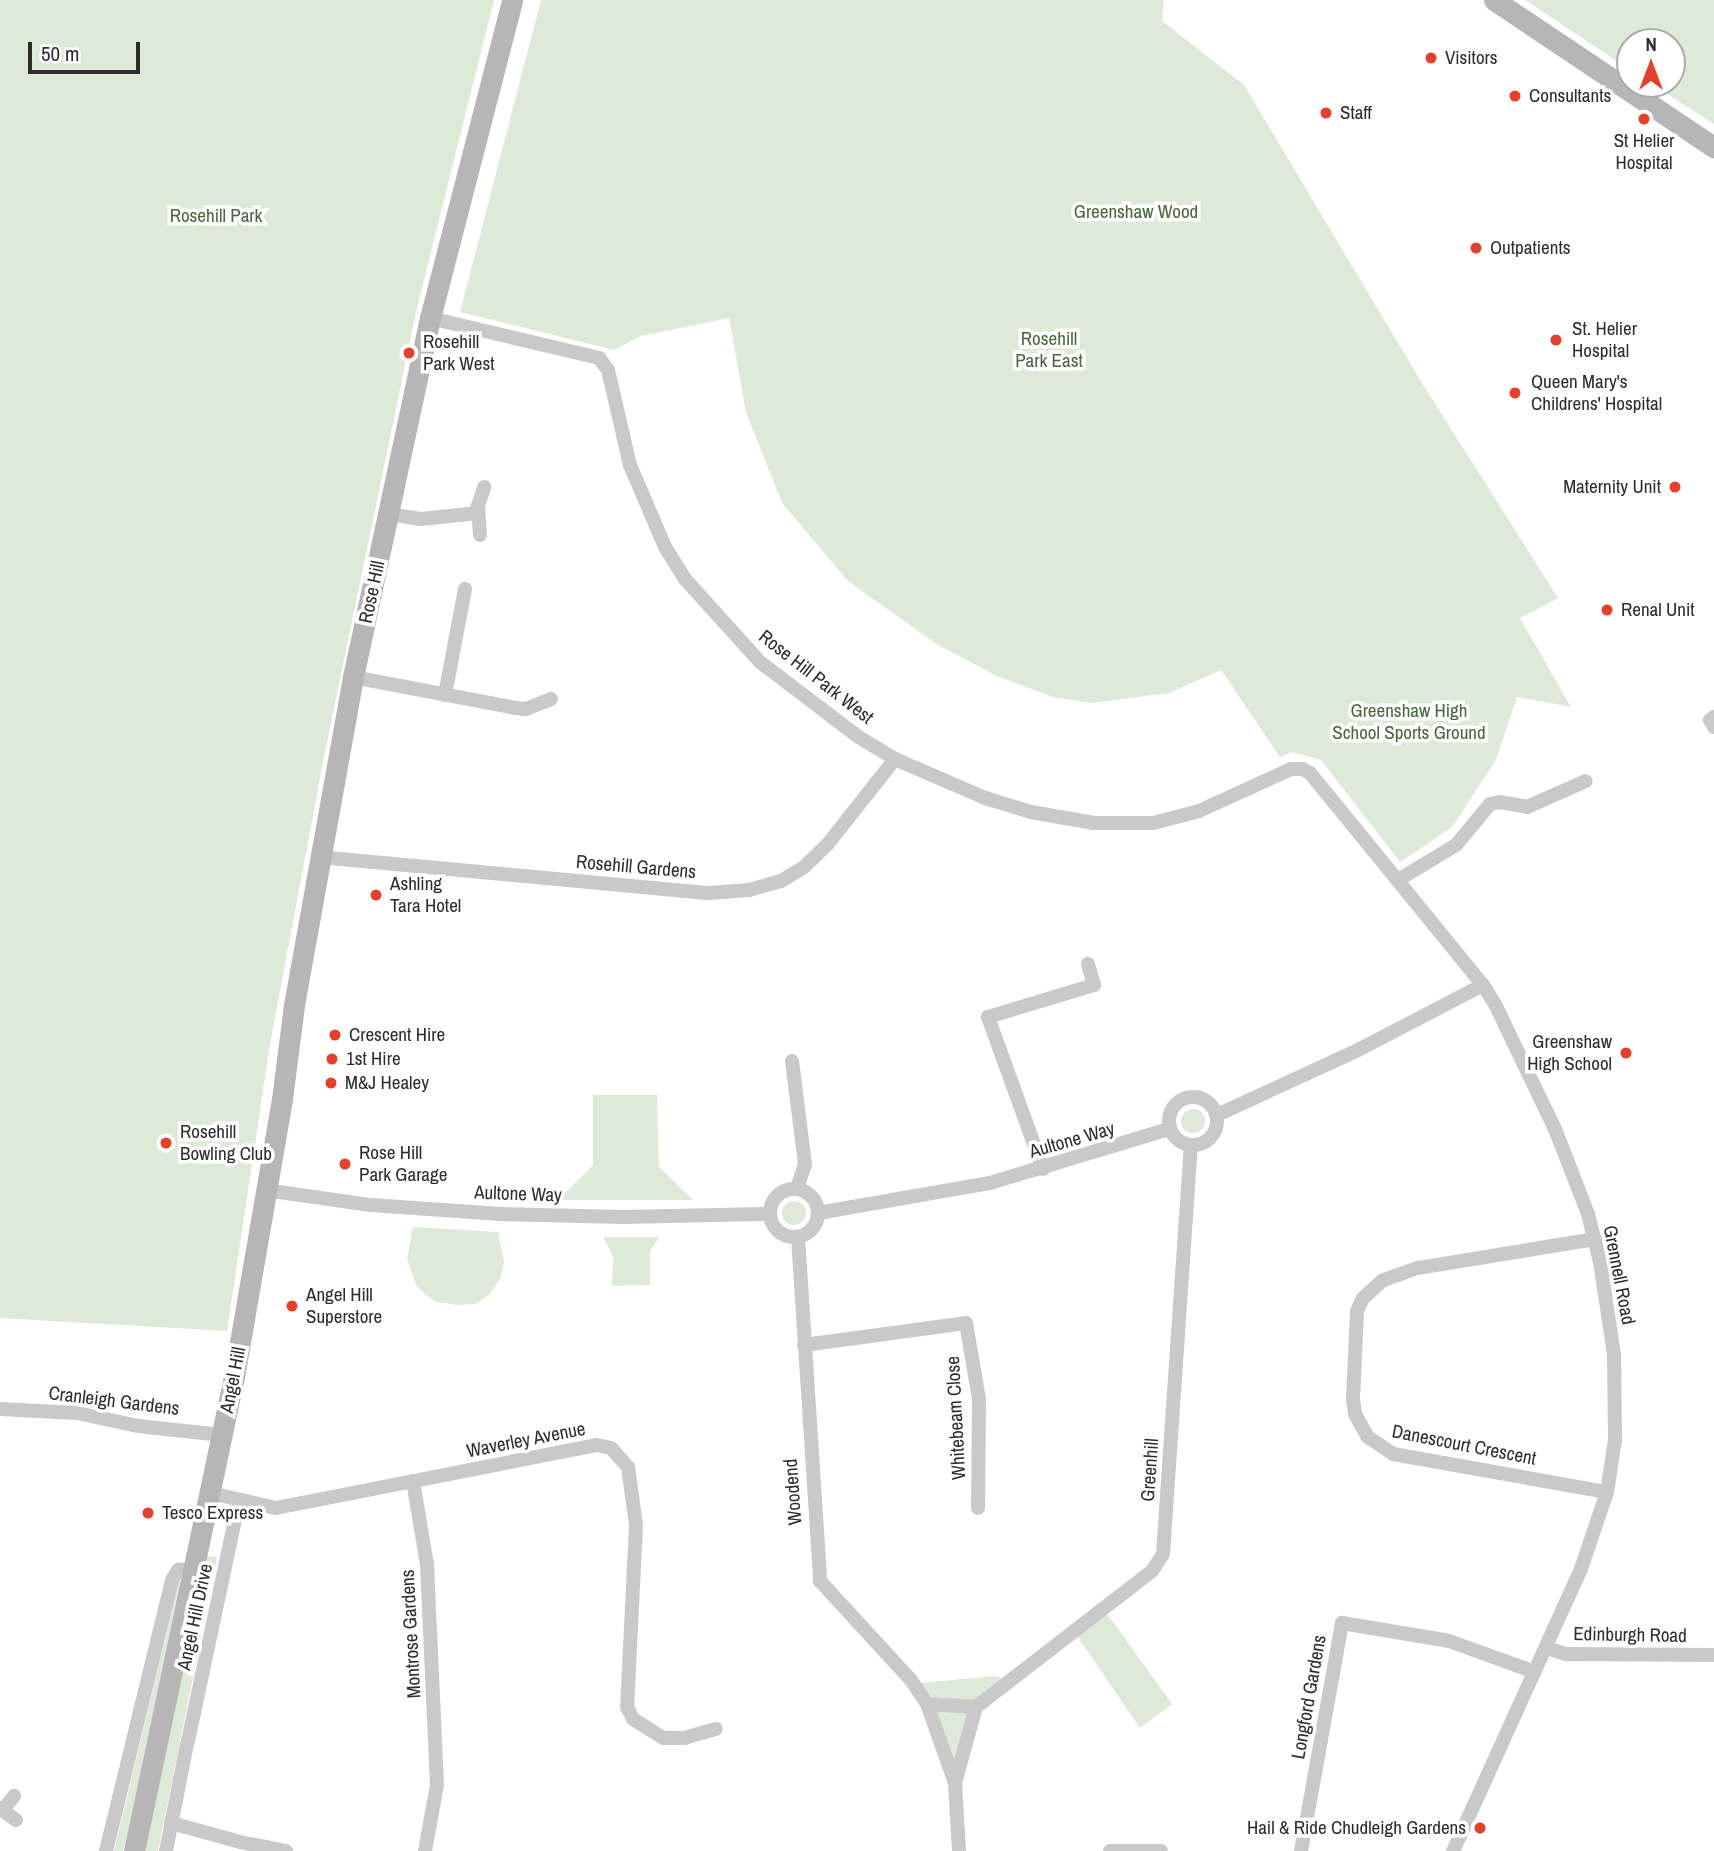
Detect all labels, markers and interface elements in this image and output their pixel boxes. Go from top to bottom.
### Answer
scale bar [32,28,144,72]
north arrow [1616,28,1686,98]
text: N [1645,31,1657,57]
text: 50 m [41,39,79,68]
place label: Visitors [1445,47,1498,69]
marker: Visitors [1423,50,1439,66]
place label: Consultants [1529,85,1611,107]
marker: Consultants [1507,88,1523,104]
place label: Staff [1340,102,1372,124]
marker: Staff [1318,105,1334,121]
marker: St Helier Hospital [1636,111,1652,127]
place label: St Helier Hospital [1614,130,1674,174]
park label: Greenshaw Wood [1074,201,1198,223]
park label: Rosehill Park [170,205,262,227]
place label: Outpatients [1490,237,1571,259]
marker: Outpatients [1468,240,1484,256]
place label: St. Helier Hospital [1572,318,1637,362]
park label: Rosehill Park East [1015,328,1083,372]
marker: St. Helier Hospital [1546,330,1566,350]
place label: Rosehill Park West [423,331,495,375]
marker: Rosehill Park West [401,345,417,361]
place label: Queen Mary's Childrens' Hospital [1531,371,1662,415]
marker: Queen Mary's Childrens' Hospital [1505,383,1525,403]
place label: Maternity Unit [1563,476,1661,498]
marker: Maternity Unit [1667,479,1683,495]
street label: Rose Hill [354,559,390,625]
place label: Renal Unit [1621,599,1695,621]
marker: Renal Unit [1599,602,1615,618]
street label: Rose Hill Park West [754,625,878,729]
park label: Greenshaw High School Sports Ground [1332,700,1486,744]
street label: Rosehill Gardens [575,850,697,884]
place label: Ashling Tara Hotel [390,873,461,917]
marker: Ashling Tara Hotel [368,887,384,903]
place label: Crescent Hire [349,1024,445,1046]
marker: Crescent Hire [327,1027,343,1043]
place label: Greenshaw High School [1527,1031,1612,1075]
marker: Greenshaw High School [1618,1045,1634,1061]
place label: 1st Hire [346,1048,401,1070]
marker: 1st Hire [324,1051,340,1067]
place label: M&J Healey [345,1072,429,1094]
marker: M&J Healey [323,1075,339,1091]
street label: Aultone Way [1027,1117,1117,1163]
place label: Rosehill Bowling Club [180,1121,272,1165]
marker: Rosehill Bowling Club [158,1135,174,1151]
place label: Rose Hill Park Garage [359,1142,447,1186]
marker: Rose Hill Park Garage [337,1156,353,1172]
street label: Aultone Way [474,1181,562,1207]
street label: Grennell Road [1598,1224,1640,1326]
place label: Angel Hill Superstore [306,1284,382,1328]
marker: Angel Hill Superstore [284,1298,300,1314]
street label: Angel Hill [215,1345,251,1415]
street label: Whitebeam Close [941,1356,971,1480]
street label: Cranleigh Gardens [47,1382,181,1420]
street label: Waverley Avenue [464,1417,588,1463]
street label: Danescourt Crescent [1390,1420,1538,1470]
street label: Greenhill [1136,1438,1164,1502]
street label: Woodend [779,1458,807,1526]
place label: Tesco Express [162,1502,263,1524]
marker: Tesco Express [140,1505,156,1521]
street label: Angel Hill Drive [173,1562,217,1672]
street label: Montrose Gardens [396,1569,426,1699]
street label: Edinburgh Road [1573,1623,1687,1647]
street label: Longford Gardens [1287,1633,1331,1761]
place label: Hail & Ride Chudleigh Gardens [1247,1817,1466,1839]
marker: Hail & Ride Chudleigh Gardens [1472,1820,1488,1836]

